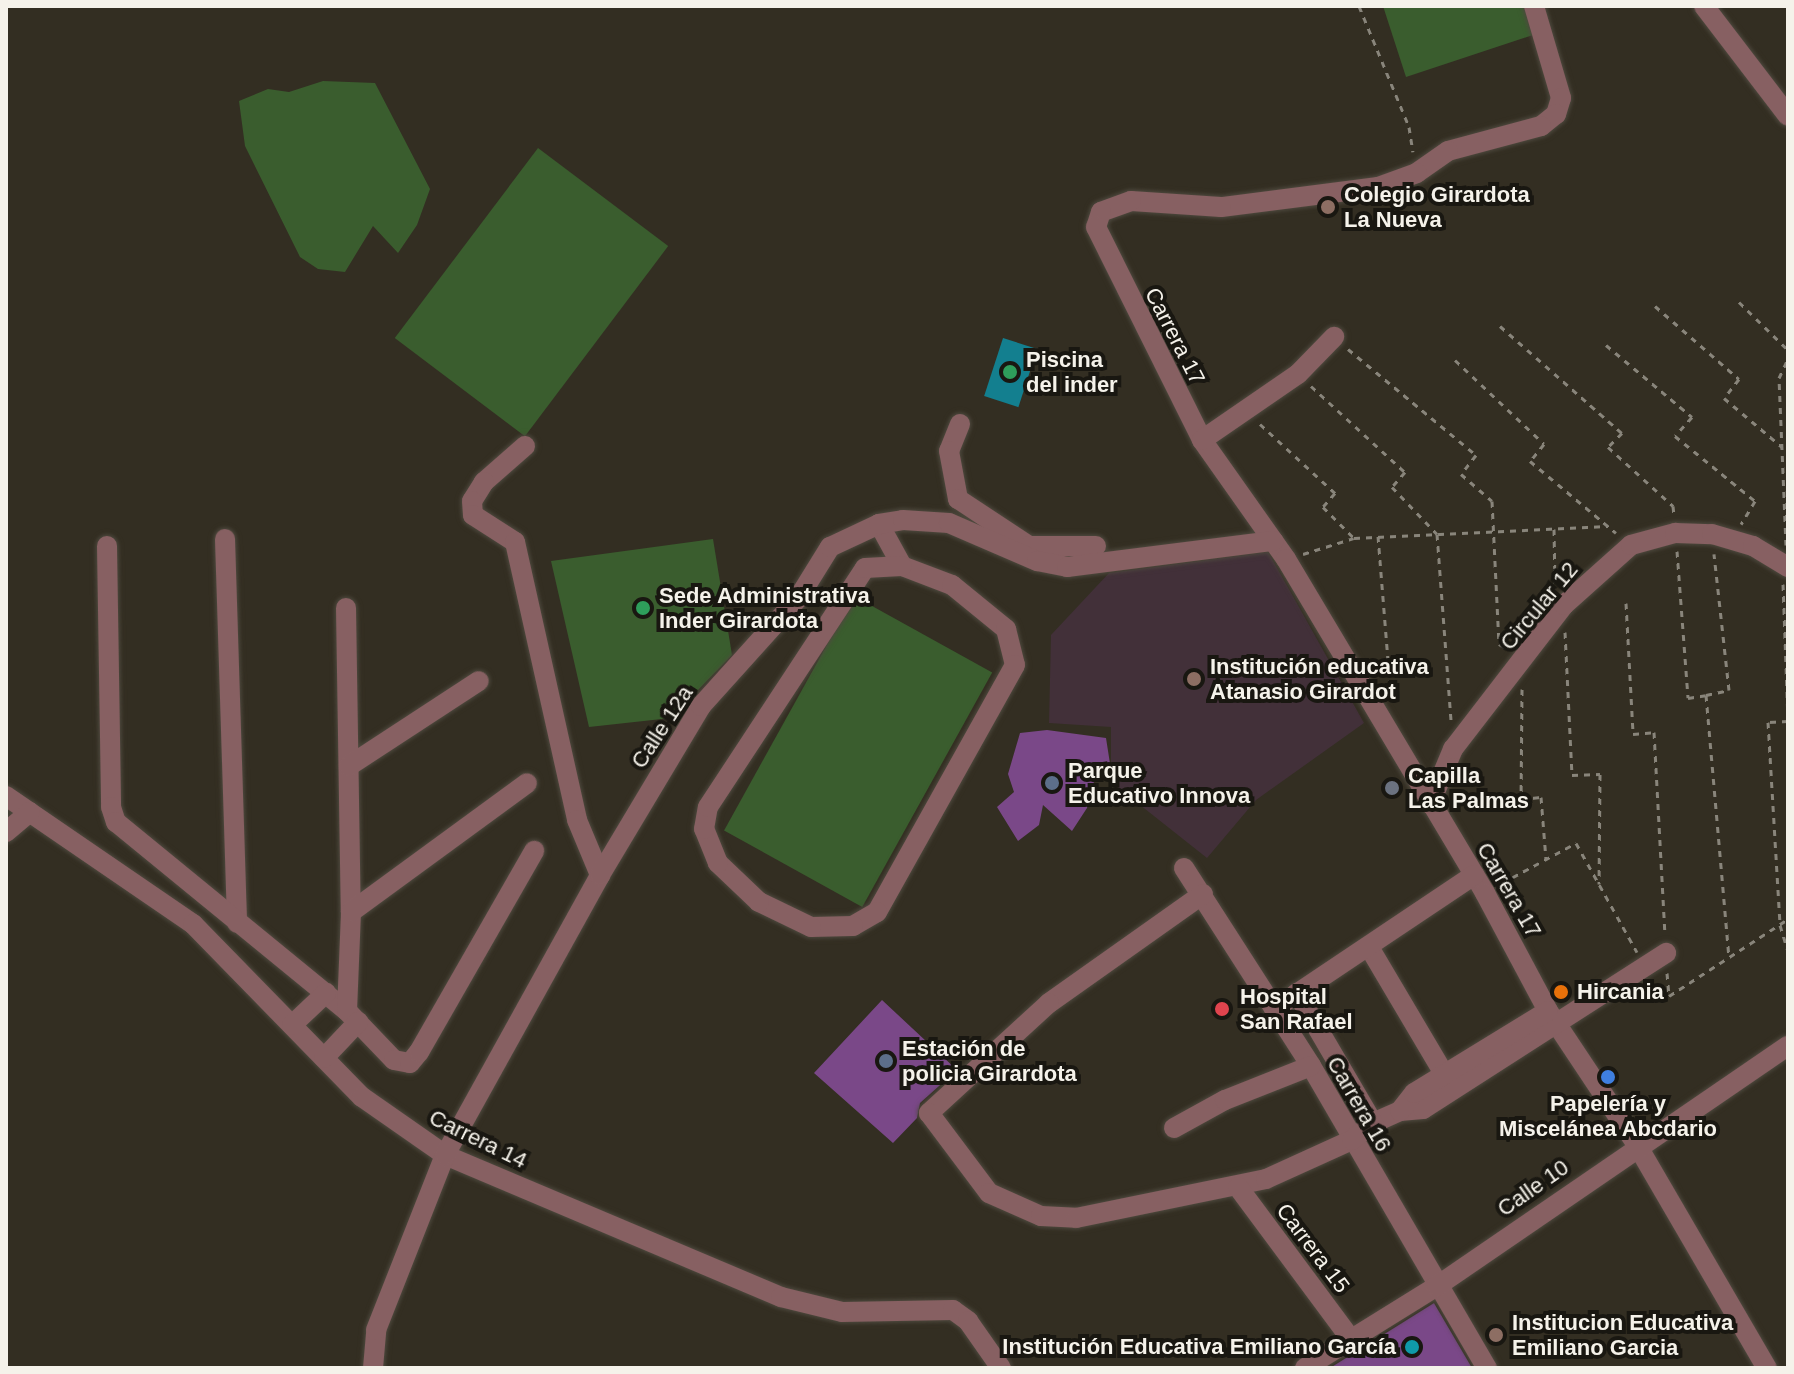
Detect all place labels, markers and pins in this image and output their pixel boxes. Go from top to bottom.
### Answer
place label: Colegio Girardota La Nueva [1344,181,1530,232]
marker: Colegio Girardota La Nueva [1319,198,1337,216]
place label: Piscina del inder [1026,346,1118,398]
marker: Piscina del inder [1001,363,1019,381]
place label: Sede Administrativa Inder Girardota [659,582,871,634]
marker: Sede Administrativa Inder Girardota [634,599,652,617]
place label: Institución educativa Atanasio Girardot [1210,653,1429,704]
marker: Institución educativa Atanasio Girardot [1185,670,1203,688]
place label: Parque Educativo Innova [1068,757,1250,808]
place label: Capilla Las Palmas [1408,762,1529,814]
marker: Parque Educativo Innova [1043,774,1061,792]
marker: Capilla Las Palmas [1383,779,1401,797]
place label: Hircania [1577,979,1664,1005]
place label: Hospital San Rafael [1240,983,1352,1034]
marker: Hircania [1552,983,1570,1001]
marker: Hospital San Rafael [1211,998,1233,1020]
place label: Estación de policia Girardota [902,1035,1077,1086]
marker: Estación de policia Girardota [877,1052,895,1070]
marker: Papelería y Miscelánea Abcdario [1599,1068,1617,1086]
place label: Papelería y Miscelánea Abcdario [1499,1090,1717,1142]
place label: Institucion Educativa Emiliano Garcia [1512,1309,1733,1360]
marker: Institucion Educativa Emiliano Garcia [1487,1326,1505,1344]
place label: Institución Educativa Emiliano García [1002,1334,1396,1360]
marker: Institución Educativa Emiliano García [1403,1338,1421,1356]

